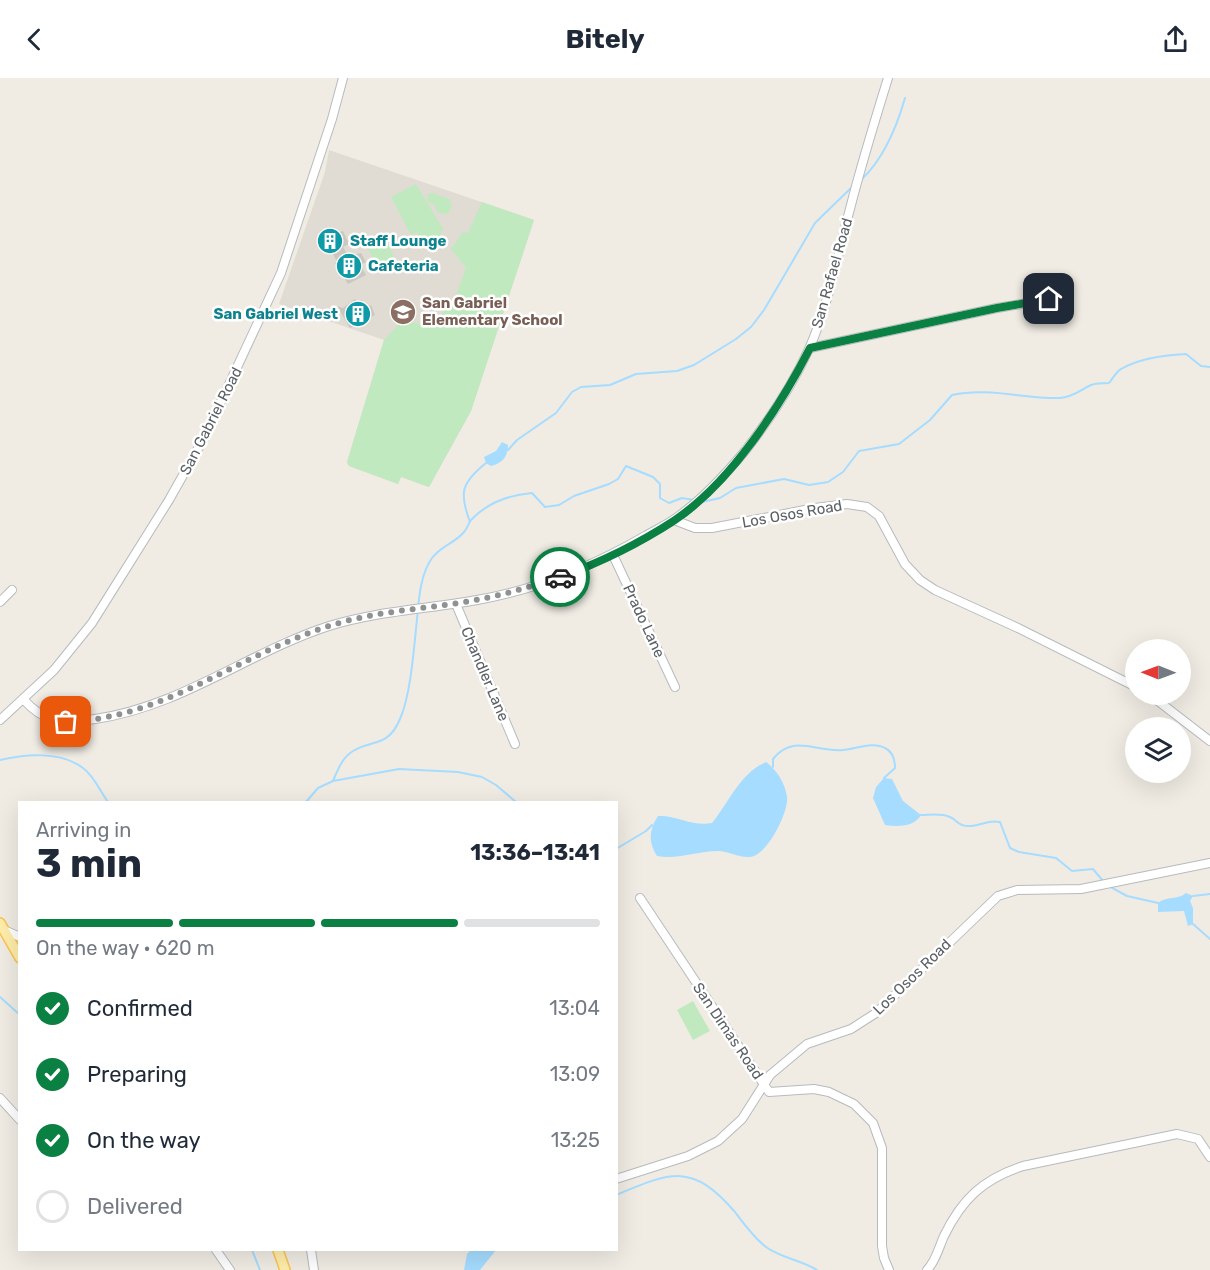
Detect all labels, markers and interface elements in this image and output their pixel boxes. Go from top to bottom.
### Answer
icon: back [18,23,51,56]
text: Bitely [565,23,645,55]
icon: share [1159,23,1192,56]
street label: San Rafael Road [808,216,856,330]
building icon: Staff Lounge [315,226,345,256]
place label: Staff Lounge [350,232,447,250]
building icon: Cafeteria [334,251,364,281]
place label: Cafeteria [368,257,439,275]
pin [1023,273,1074,324]
icon: home [1032,282,1065,315]
place label: San Gabriel Elementary School [422,294,563,329]
school or university icon: San Gabriel Elementary School [388,297,418,327]
building icon: San Gabriel West [343,299,373,329]
place label: San Gabriel West [214,305,338,323]
street label: San Gabriel Road [176,364,246,478]
street label: Los Osos Road [740,496,844,532]
courier [530,547,590,607]
icon: car [544,561,577,594]
street label: Prado Lane [619,581,669,661]
street label: Chandler Lane [457,624,513,724]
north arrow [1125,639,1191,705]
map controls [1125,639,1191,783]
pin [40,696,91,747]
icon: bag [49,705,82,738]
button: layers [1125,717,1191,783]
text: Arriving in [36,818,131,842]
text: 13:36–13:41 [470,839,600,866]
text: 3 min [36,841,142,887]
street label: Los Osos Road [869,935,955,1019]
text: On the way · 620 m [36,936,214,960]
street label: San Dimas Road [689,979,767,1083]
icon: check [36,992,69,1025]
text: Confirmed [87,995,193,1022]
text: 13:04 [549,996,600,1020]
icon: check [36,1058,69,1091]
text: Preparing [87,1061,187,1088]
text: 13:09 [550,1062,600,1086]
icon: check [36,1124,69,1157]
text: On the way [87,1127,201,1154]
text: 13:25 [551,1128,600,1152]
text: Delivered [87,1193,183,1220]

